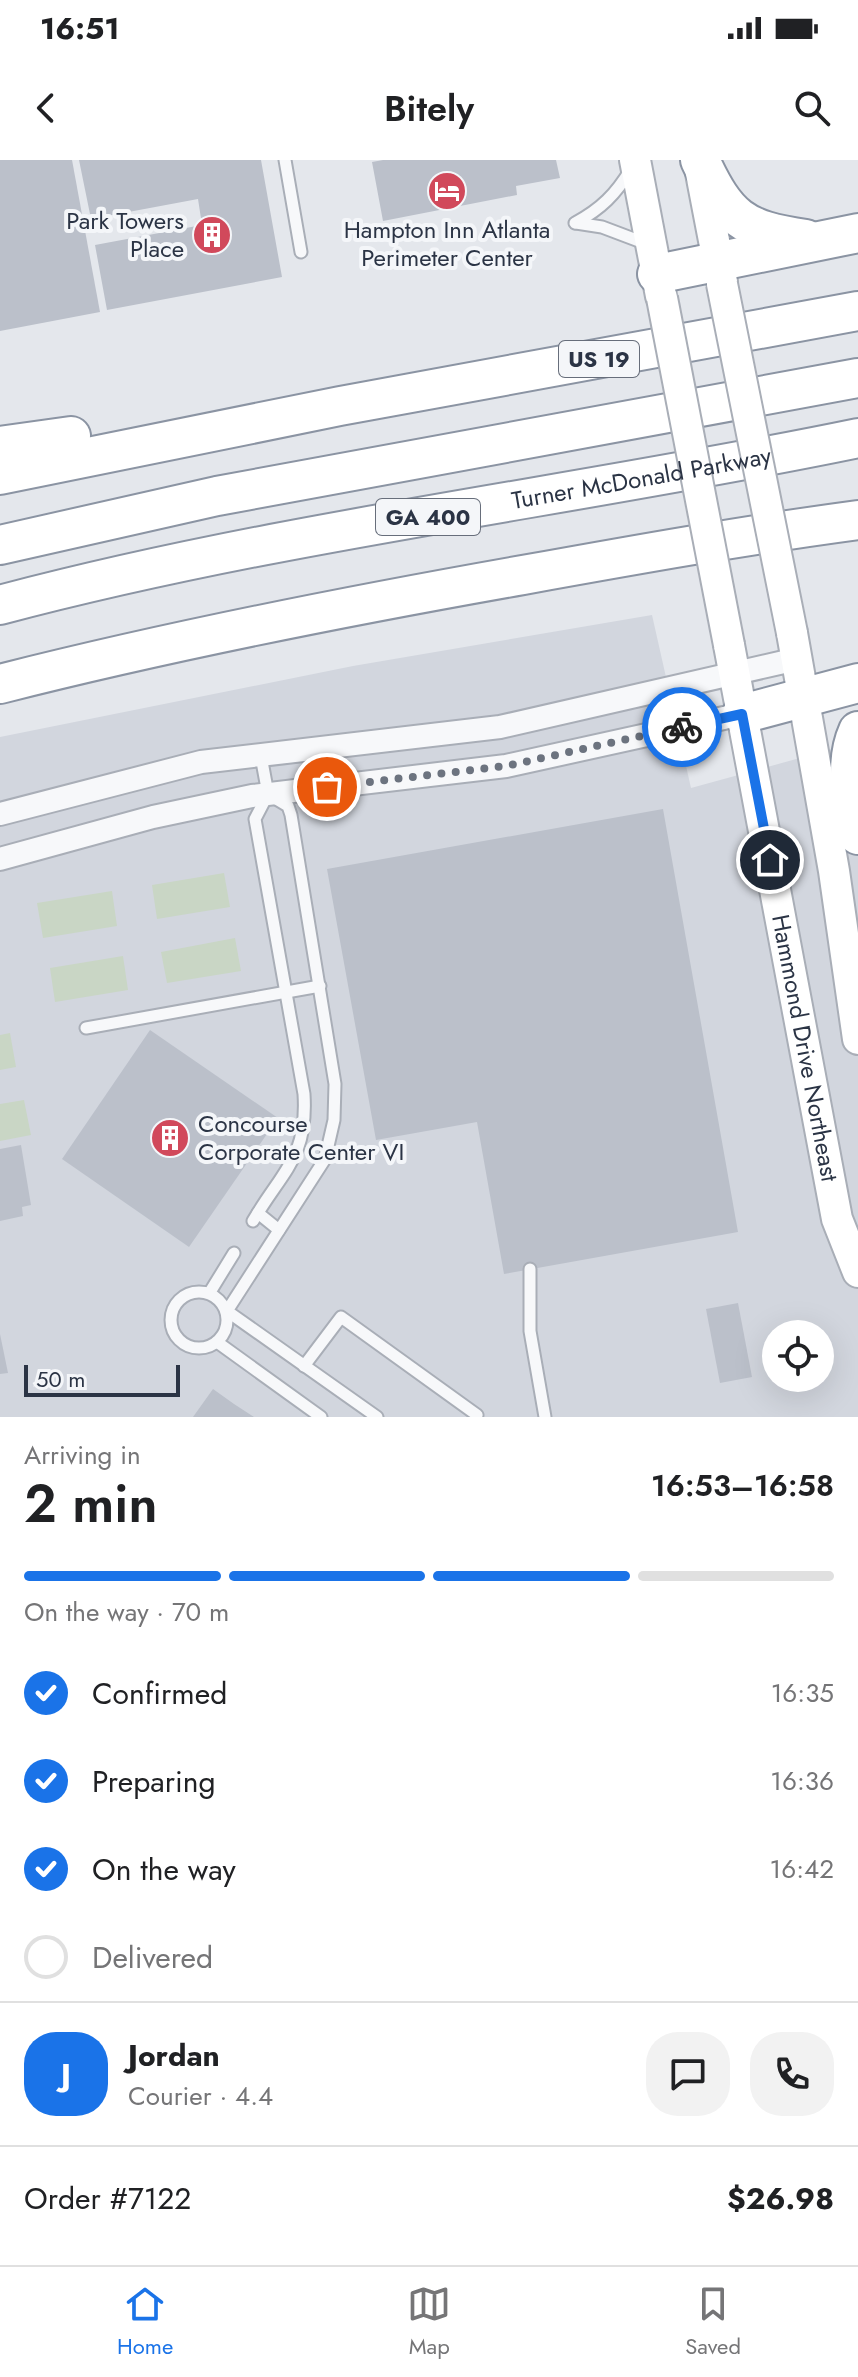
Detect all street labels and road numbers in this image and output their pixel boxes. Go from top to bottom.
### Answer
road number: US 19 [559,341,639,377]
street label: Turner McDonald Parkway [509,438,774,518]
road number: GA 400 [376,499,480,535]
street label: Hammond Drive Northeast [763,911,848,1185]

